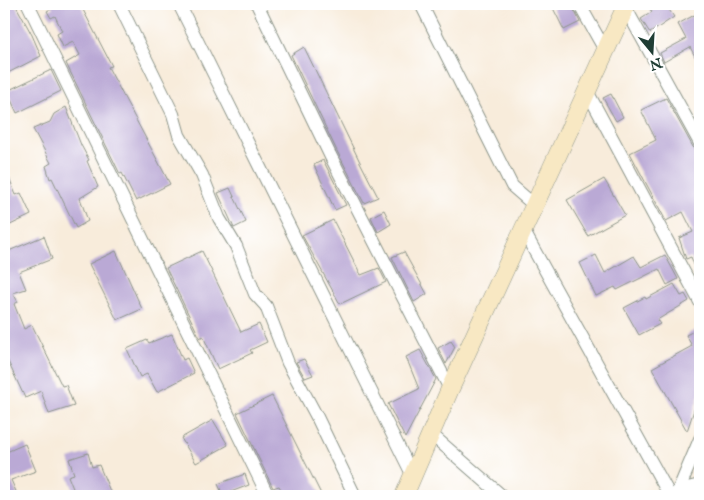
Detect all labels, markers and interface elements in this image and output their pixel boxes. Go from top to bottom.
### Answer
north arrow [626,28,676,78]
text: N [647,53,665,74]

